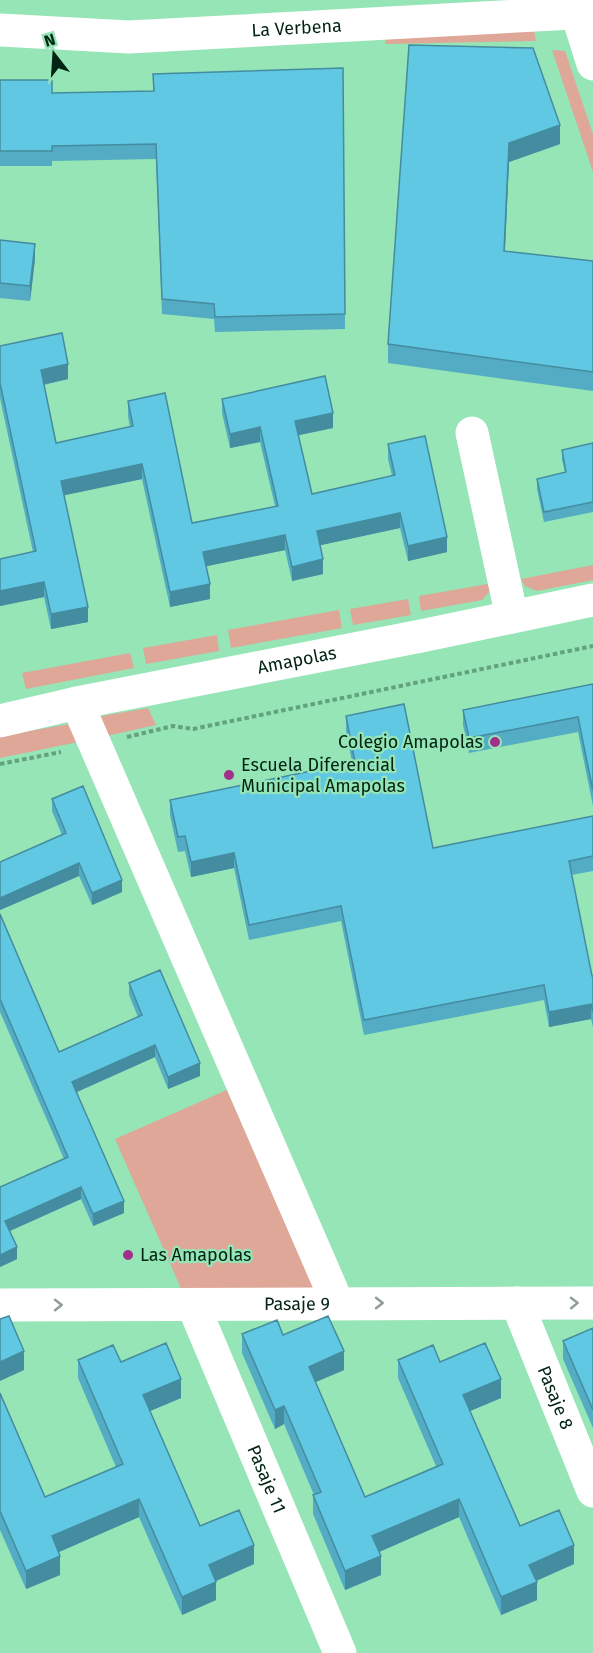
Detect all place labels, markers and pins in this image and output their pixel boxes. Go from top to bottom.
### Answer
place label: Colegio Amapolas [338,731,483,753]
marker: Colegio Amapolas [488,735,502,749]
place label: Escuela Diferencial Municipal Amapolas [241,754,405,797]
marker: Escuela Diferencial Municipal Amapolas [222,768,236,782]
place label: Las Amapolas [140,1244,252,1266]
marker: Las Amapolas [121,1248,135,1262]

